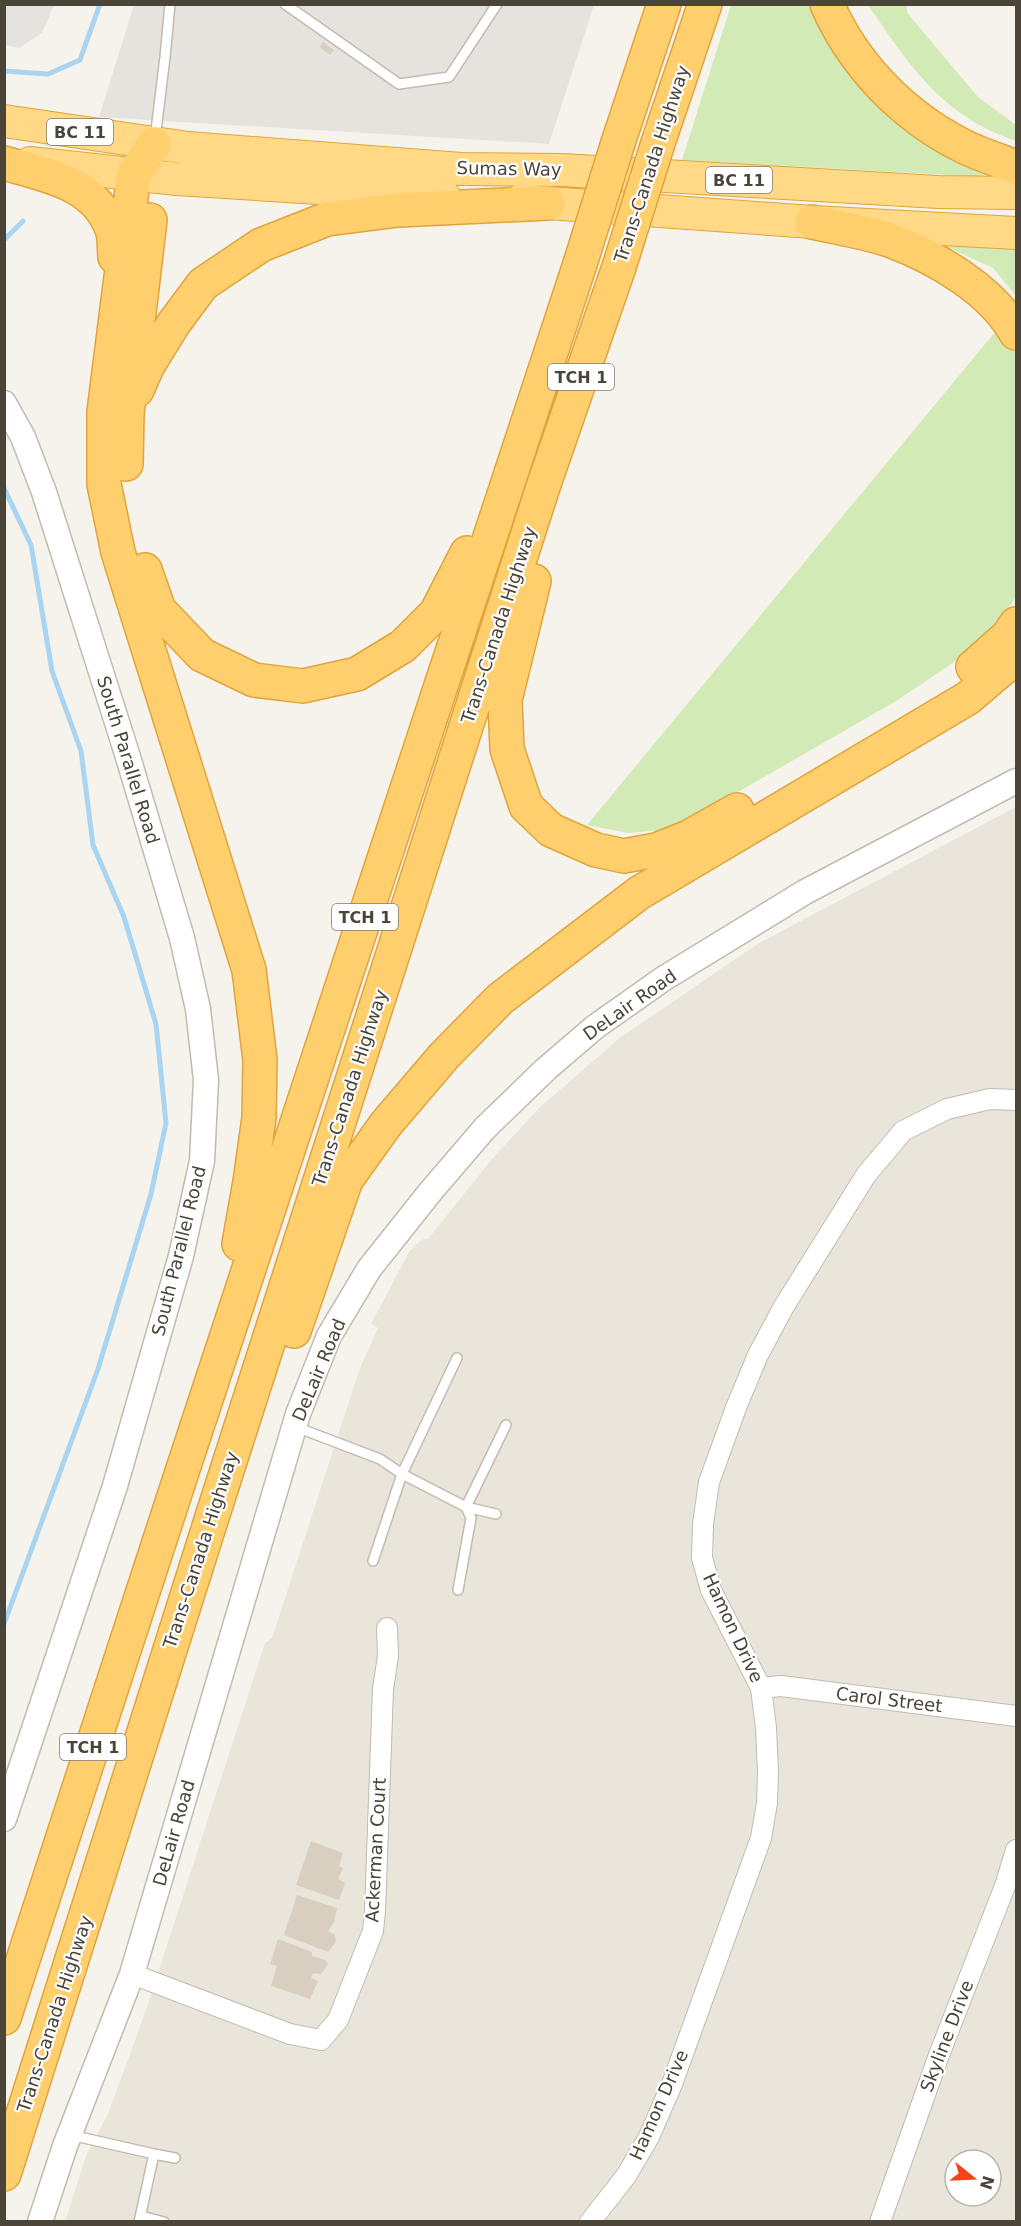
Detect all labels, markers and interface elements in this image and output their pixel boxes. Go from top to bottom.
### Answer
street label: Trans-Canada Highway [609,62,693,266]
road number: BC 11 [47,119,113,145]
street label: Sumas Way [456,157,562,180]
road number: BC 11 [706,167,772,193]
road number: TCH 1 [548,364,614,390]
street label: Trans-Canada Highway [456,523,540,727]
street label: South Parallel Road [93,673,164,846]
road number: TCH 1 [332,904,398,930]
street label: DeLair Road [579,965,681,1045]
street label: Trans-Canada Highway [307,986,391,1190]
street label: South Parallel Road [147,1164,210,1338]
street label: DeLair Road [288,1315,350,1424]
street label: Trans-Canada Highway [158,1448,242,1652]
street label: Hamon Drive [699,1570,768,1686]
street label: Carol Street [835,1683,943,1716]
road number: TCH 1 [60,1734,126,1760]
street label: DeLair Road [148,1777,199,1888]
street label: Ackerman Court [361,1777,390,1923]
street label: Trans-Canada Highway [12,1912,96,2116]
street label: Skyline Drive [916,1977,977,2095]
street label: Hamon Drive [625,2047,692,2163]
north arrow [943,2148,1003,2208]
text: N [976,2173,998,2192]

